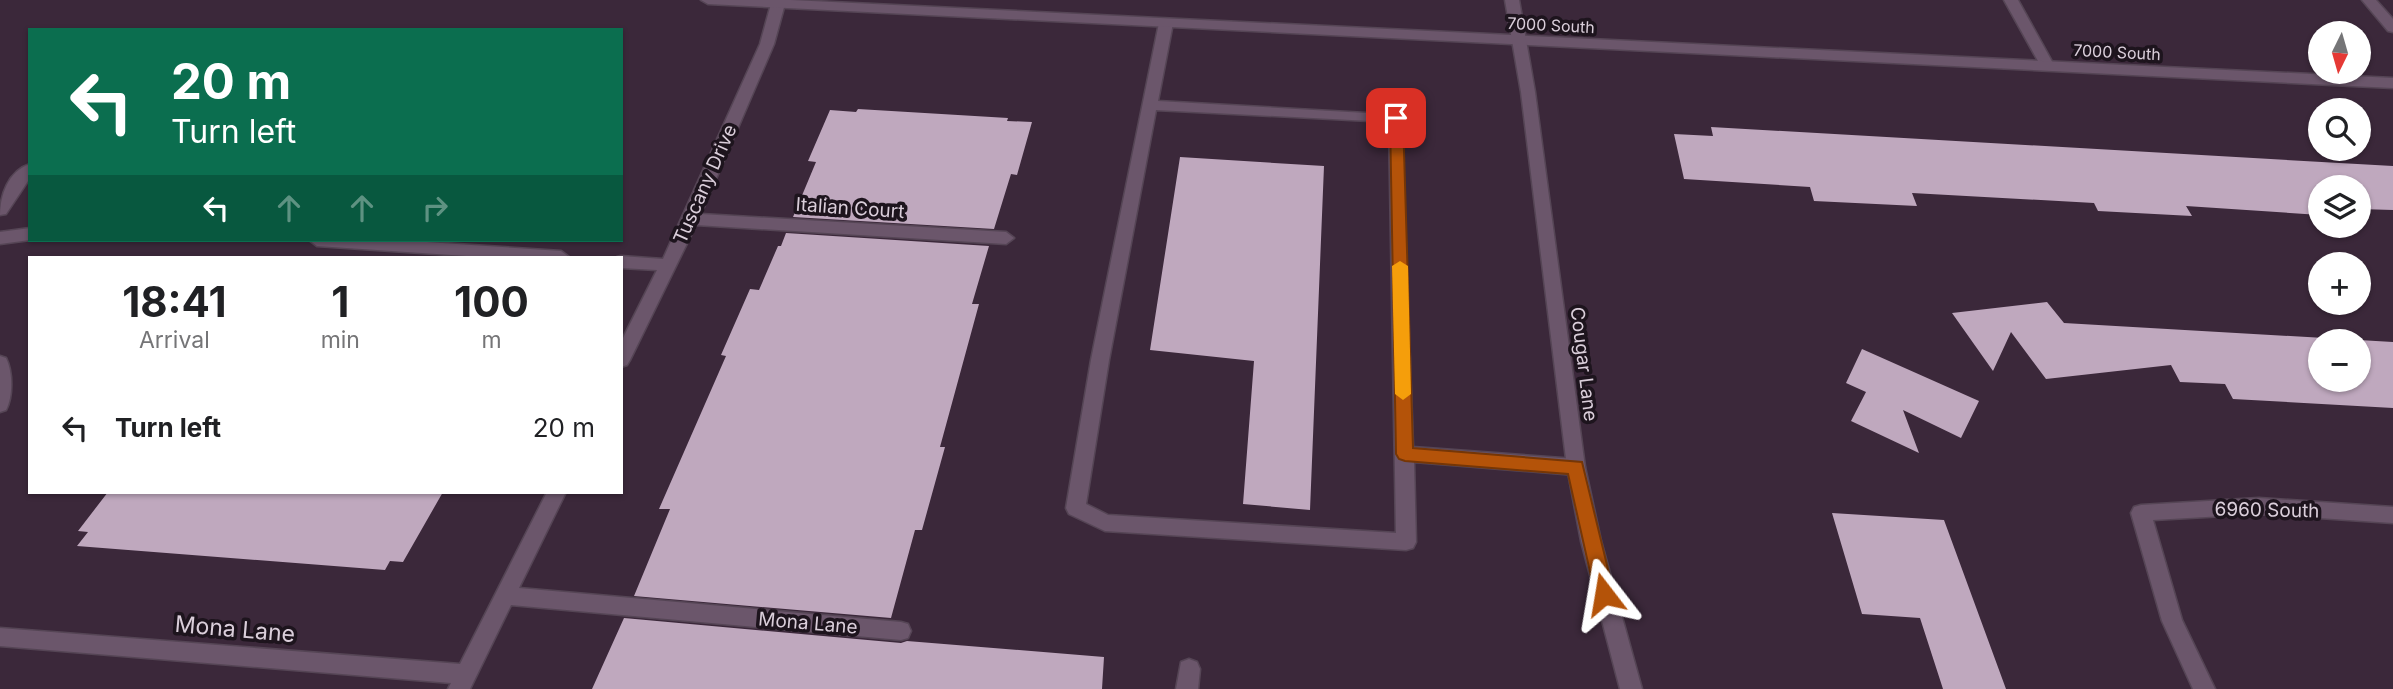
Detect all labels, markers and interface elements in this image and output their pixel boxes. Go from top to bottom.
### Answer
street label: 7000 South [1507,13,1595,37]
north arrow [2308,21,2371,84]
map controls [2308,21,2371,392]
street label: 7000 South [2073,40,2161,64]
text: 20 m [171,52,291,111]
icon: left [56,56,147,147]
pin [1366,88,1426,148]
button: search [2308,98,2371,161]
icon: arrive [1377,99,1415,137]
text: Turn left [171,112,296,151]
street label: Tuscany Drive [668,121,742,247]
button: layers [2308,175,2371,238]
icon: left [197,189,235,227]
icon: ahead [270,189,308,227]
icon: ahead [343,189,381,227]
icon: right [416,189,454,227]
street label: Italian Court [795,193,905,223]
button: + [2308,252,2371,315]
text: 18:41 [122,276,227,327]
text: 1 [331,276,349,327]
text: 100 [454,276,529,327]
street label: Cougar Lane [1566,306,1602,422]
text: Arrival [139,326,210,354]
text: min [321,326,360,354]
text: m [481,326,502,354]
button: − [2308,329,2371,392]
icon: left [56,409,94,447]
text: Turn left [115,412,221,443]
text: 20 m [533,412,595,443]
street label: 6960 South [2214,498,2320,522]
position arrow [1567,557,1641,631]
street label: Mona Lane [757,607,859,639]
street label: Mona Lane [174,610,296,648]

